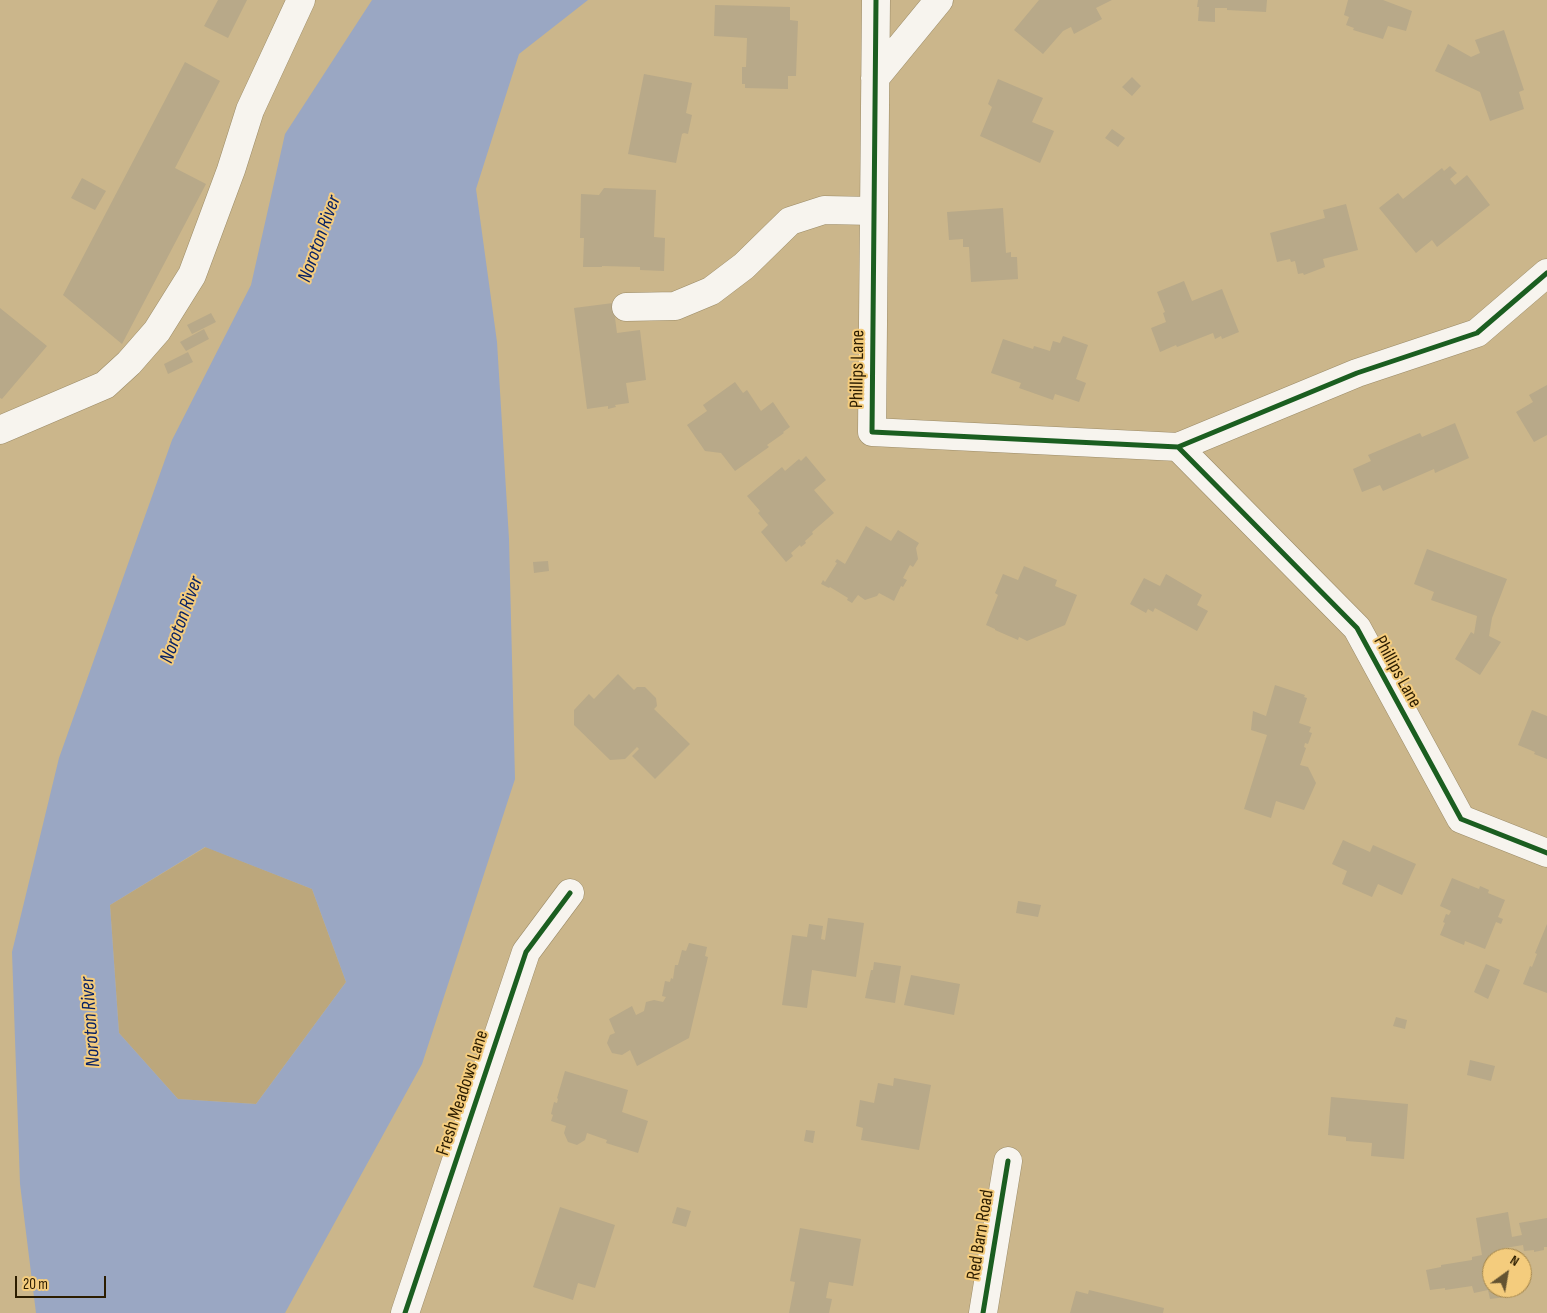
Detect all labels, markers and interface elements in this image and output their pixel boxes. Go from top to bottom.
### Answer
water label: Noroton River [293,192,347,286]
street label: Phillips Lane [846,330,870,408]
water label: Noroton River [155,573,209,667]
street label: Phillips Lane [1368,632,1426,712]
water label: Noroton River [76,976,106,1068]
street label: Fresh Meadows Lane [432,1027,494,1159]
street label: Red Barn Road [963,1188,999,1282]
north arrow [1482,1248,1532,1298]
text: N [1507,1252,1522,1270]
scale bar [18,1266,109,1298]
text: 20 m [23,1275,48,1294]

